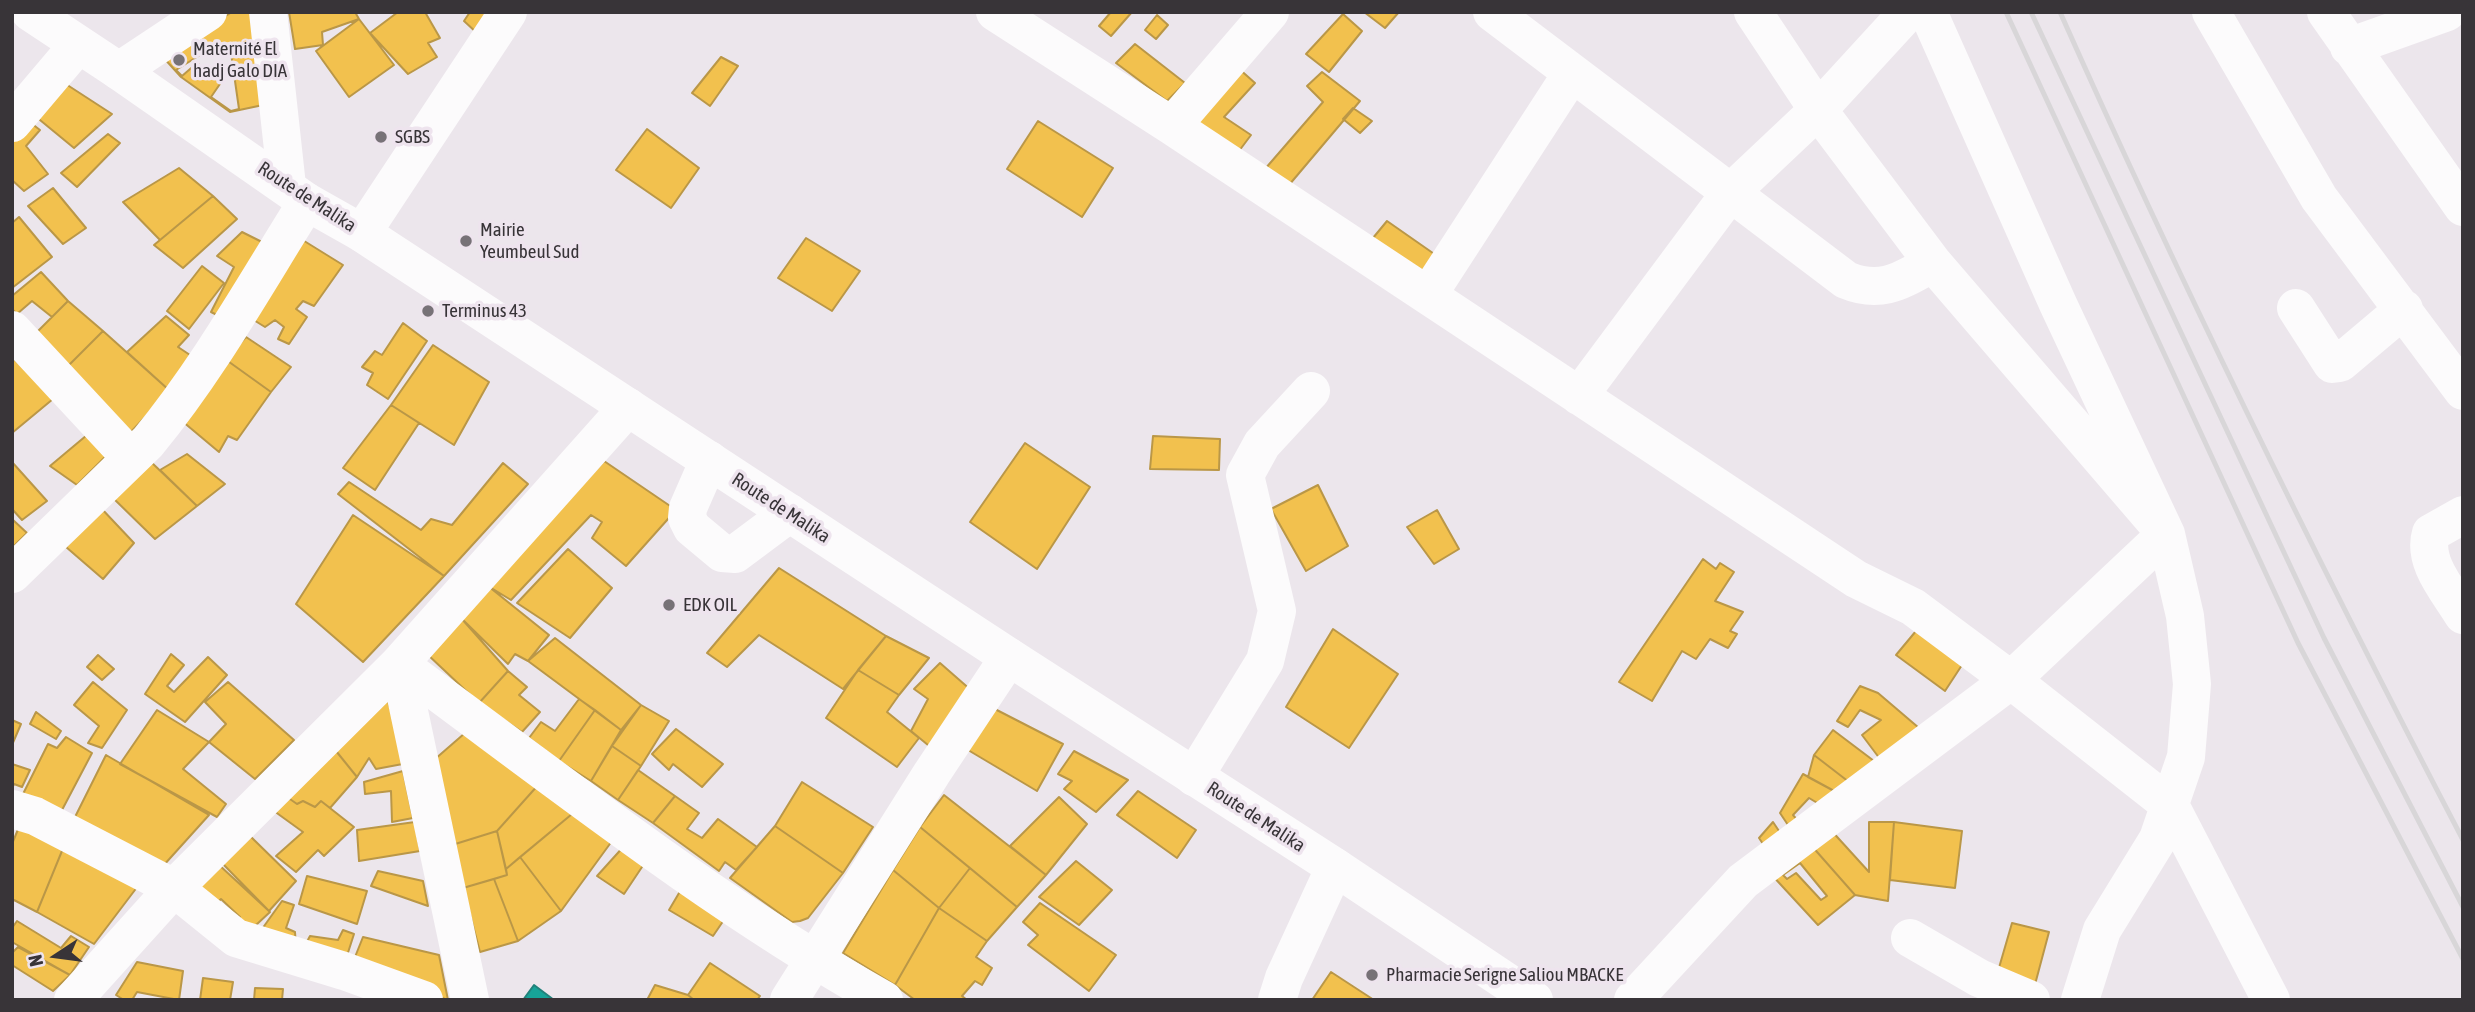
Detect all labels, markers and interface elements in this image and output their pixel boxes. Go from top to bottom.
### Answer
place label: Maternité El hadj Galo DIA [193,38,287,82]
marker: Maternité El hadj Galo DIA [171,52,187,68]
place label: SGBS [395,126,430,148]
marker: SGBS [373,129,389,145]
street label: Route de Malika [254,157,360,237]
place label: Mairie Yeumbeul Sud [480,219,579,263]
marker: Mairie Yeumbeul Sud [458,233,474,249]
place label: Terminus 43 [442,300,527,322]
marker: Terminus 43 [420,303,436,319]
street label: Route de Malika [728,468,834,548]
place label: EDK OIL [683,594,737,616]
marker: EDK OIL [661,597,677,613]
street label: Route de Malika [1203,777,1309,857]
north arrow [21,921,91,991]
text: N [24,953,48,969]
place label: Pharmacie Serigne Saliou MBACKE [1386,964,1623,986]
marker: Pharmacie Serigne Saliou MBACKE [1364,967,1380,983]

